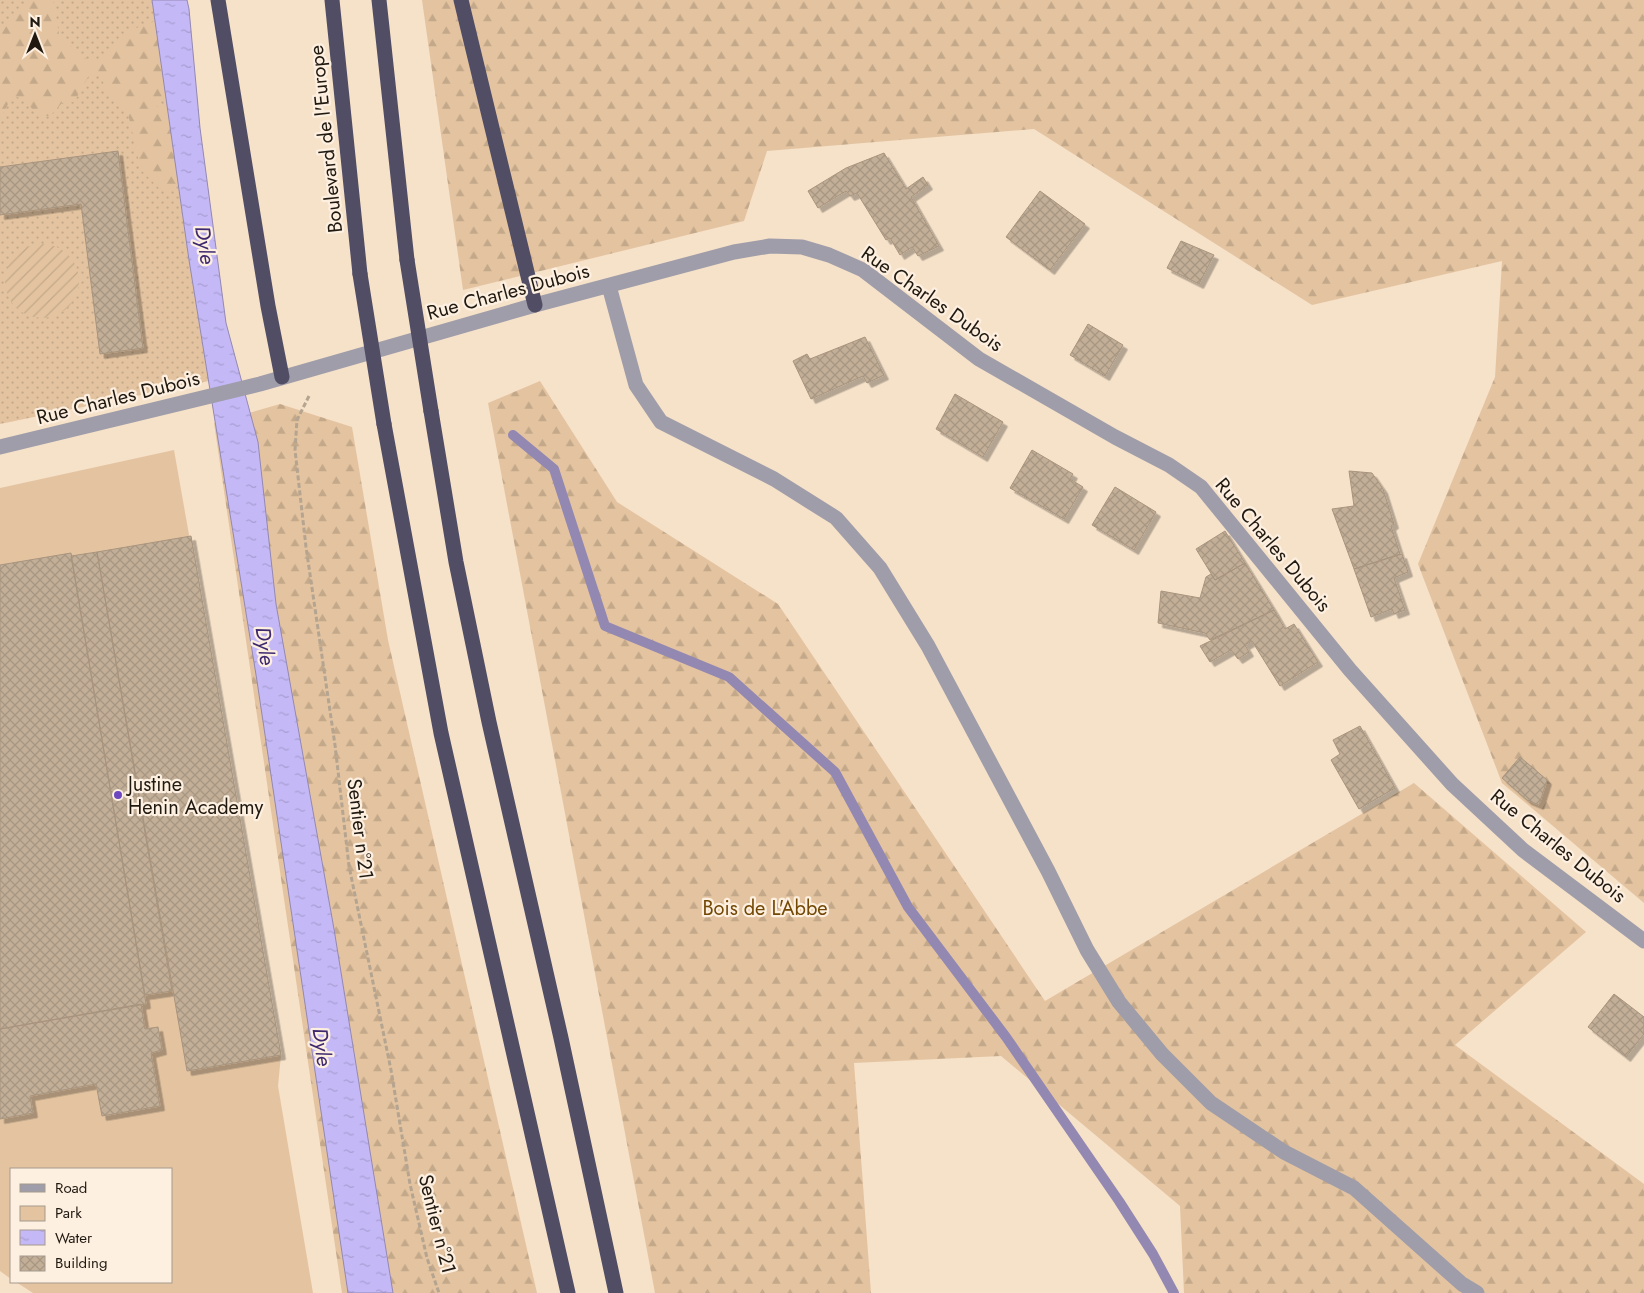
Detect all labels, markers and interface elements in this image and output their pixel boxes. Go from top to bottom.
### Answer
north arrow [10,10,60,60]
text: N [29,12,41,32]
street label: Boulevard de l'Europe [302,44,350,234]
water label: Dyle [187,224,223,267]
street label: Rue Charles Dubois [855,239,1009,359]
street label: Rue Charles Dubois [423,256,593,328]
street label: Rue Charles Dubois [33,364,203,432]
street label: Rue Charles Dubois [1208,472,1338,618]
water label: Dyle [247,625,283,668]
place label: Justine Henin Academy [125,770,263,822]
street label: Sentier n°21 [339,777,381,881]
street label: Rue Charles Dubois [1484,782,1632,910]
marker: Justine Henin Academy [112,789,124,801]
park label: Bois de L'Abbe [702,894,828,923]
water label: Dyle [304,1026,340,1069]
legend [10,1168,172,1283]
street label: Sentier n°21 [411,1171,463,1277]
text: Road [55,1177,87,1199]
text: Park [55,1202,82,1224]
text: Water [55,1227,93,1249]
text: Building [55,1252,107,1274]

